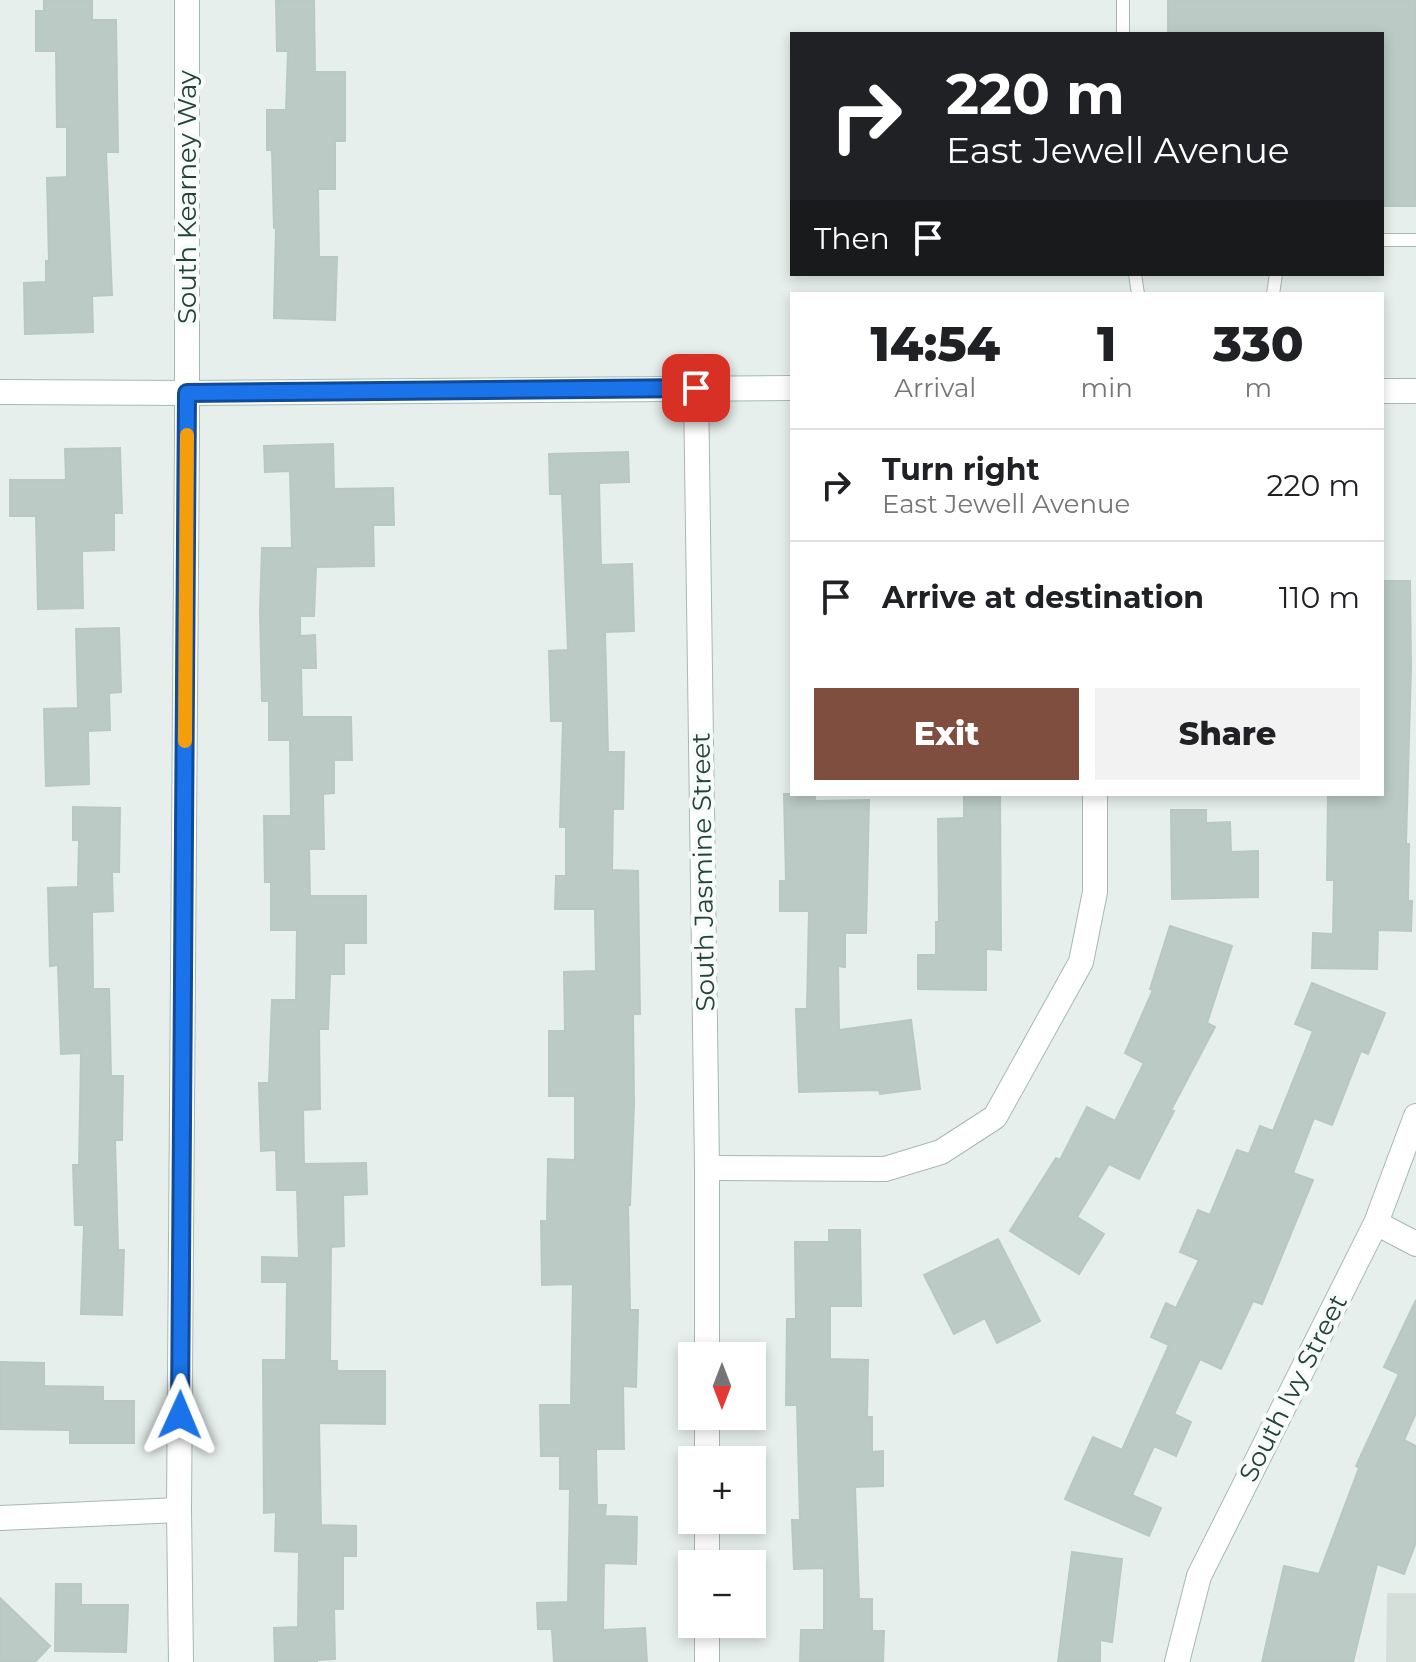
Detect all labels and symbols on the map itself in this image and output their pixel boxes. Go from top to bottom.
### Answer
street label: South Kearney Way [171,69,203,324]
pin [662,354,730,422]
street label: South Jasmine Street [685,732,721,1012]
street label: South Ivy Street [1232,1289,1354,1487]
north arrow [678,1342,766,1430]
position arrow [138,1373,222,1457]

